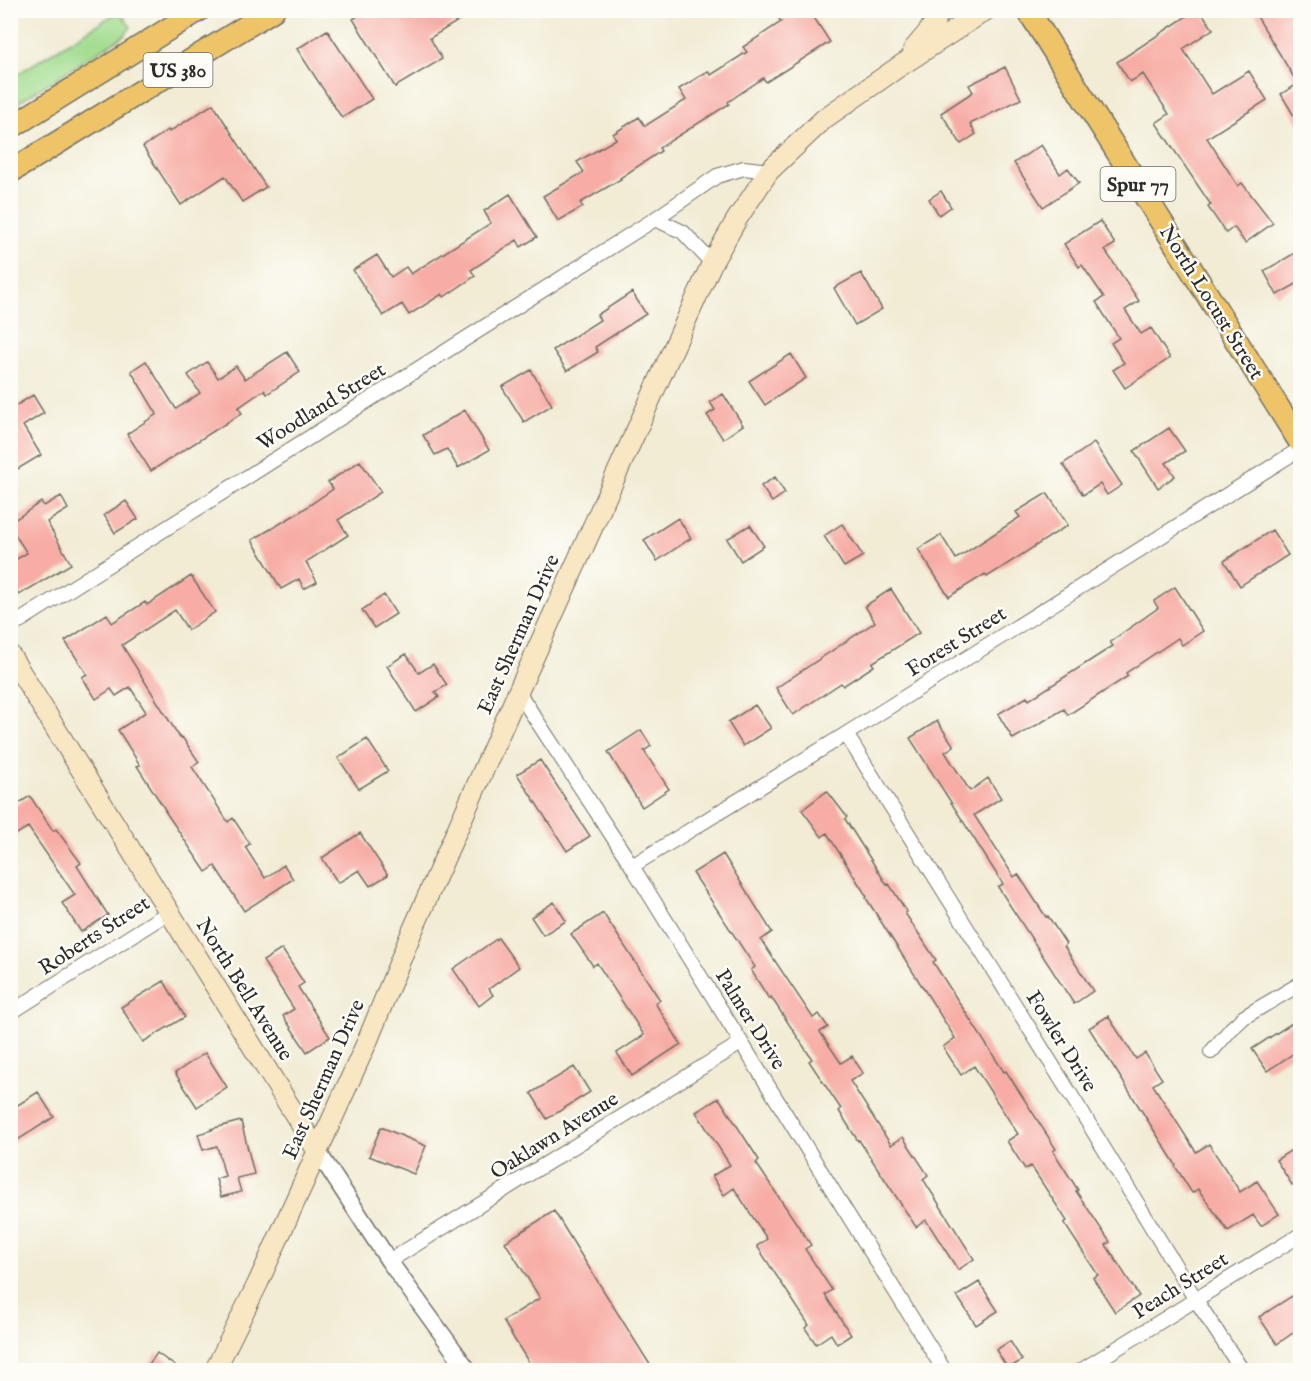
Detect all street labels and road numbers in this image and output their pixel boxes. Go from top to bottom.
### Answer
road number: US 380 [144,53,213,87]
road number: Spur 77 [1100,167,1176,201]
street label: North Locust Street [1152,220,1269,385]
street label: Woodland Street [252,357,391,458]
street label: East Sherman Drive [472,550,567,719]
street label: Forest Street [902,601,1012,684]
street label: Roberts Street [34,890,155,982]
street label: North Bell Avenue [189,913,299,1066]
street label: Palmer Drive [708,964,792,1076]
street label: Fowler Drive [1019,986,1103,1098]
street label: East Sherman Drive [277,995,372,1164]
street label: Oaklawn Avenue [486,1086,624,1186]
street label: Peach Street [1128,1246,1234,1326]

